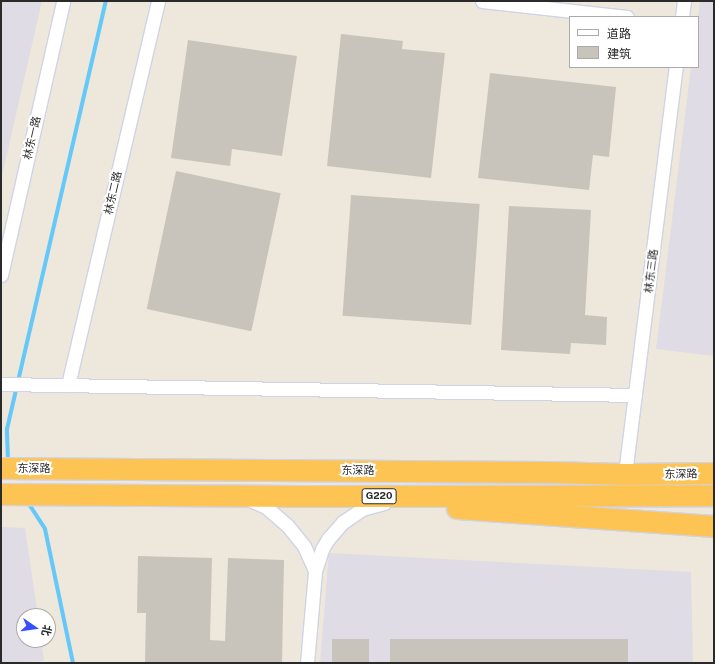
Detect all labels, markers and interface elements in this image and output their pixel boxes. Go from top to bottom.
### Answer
legend [569,16,699,68]
text: 道路 [607,27,631,41]
text: 建筑 [607,47,631,61]
street label: 林东一路 [21,115,43,161]
street label: 林东二路 [102,170,124,216]
street label: 林东三路 [642,248,660,294]
street label: 东深路 [18,461,50,475]
street label: 东深路 [342,463,374,477]
street label: 东深路 [664,467,698,481]
road number: G220 [361,488,397,504]
north arrow [16,608,56,648]
text: 北 [40,624,54,637]

